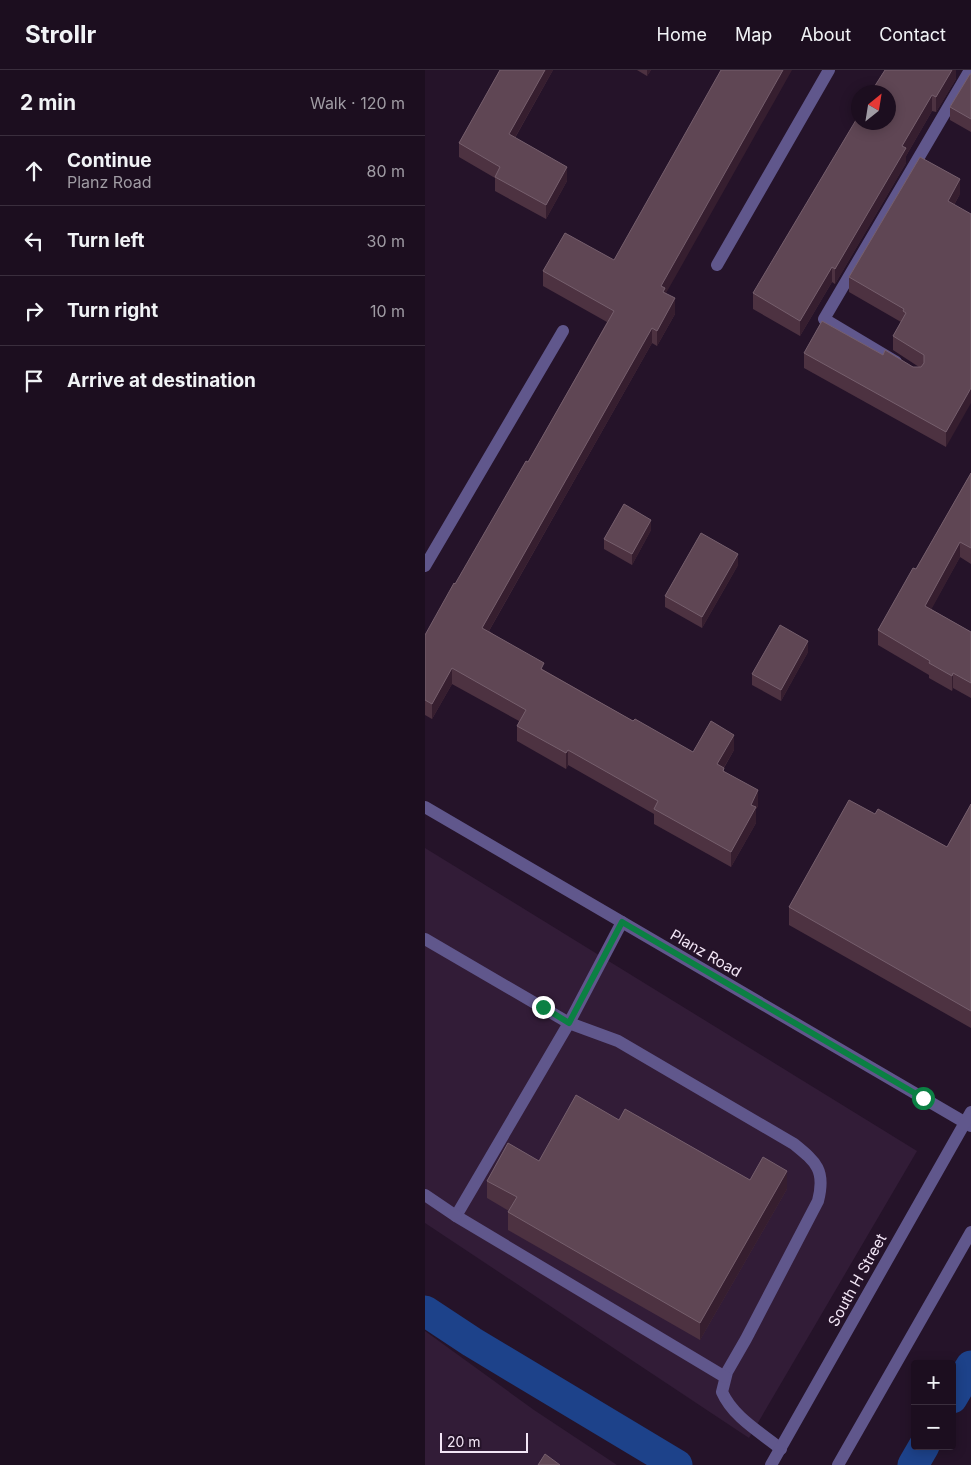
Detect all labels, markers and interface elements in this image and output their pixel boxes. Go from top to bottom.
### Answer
text: Strollr [25,20,96,49]
text: Home [657,24,707,45]
text: Map [735,24,772,45]
text: About [800,24,851,45]
text: Contact [879,24,946,45]
north arrow [851,85,896,130]
text: 2 min [20,90,76,115]
text: Walk · 120 m [310,93,405,113]
text: Continue [67,149,152,172]
icon: ahead [20,157,48,185]
text: 80 m [366,161,405,181]
text: Planz Road [67,172,151,192]
icon: left [20,227,48,255]
text: Turn left [67,229,145,252]
text: 30 m [367,231,405,251]
icon: right [20,297,48,325]
text: Turn right [67,299,158,322]
text: 10 m [370,301,405,321]
icon: arrive [20,367,48,395]
text: Arrive at destination [67,369,256,392]
street label: Planz Road [667,925,745,981]
route end [532,996,555,1019]
route start [912,1087,935,1110]
street label: South H Street [824,1230,890,1330]
map controls [911,1360,956,1450]
button: + [911,1360,956,1405]
button: − [911,1405,956,1450]
scale bar [440,1430,527,1453]
text: 20 m [447,1433,481,1450]

